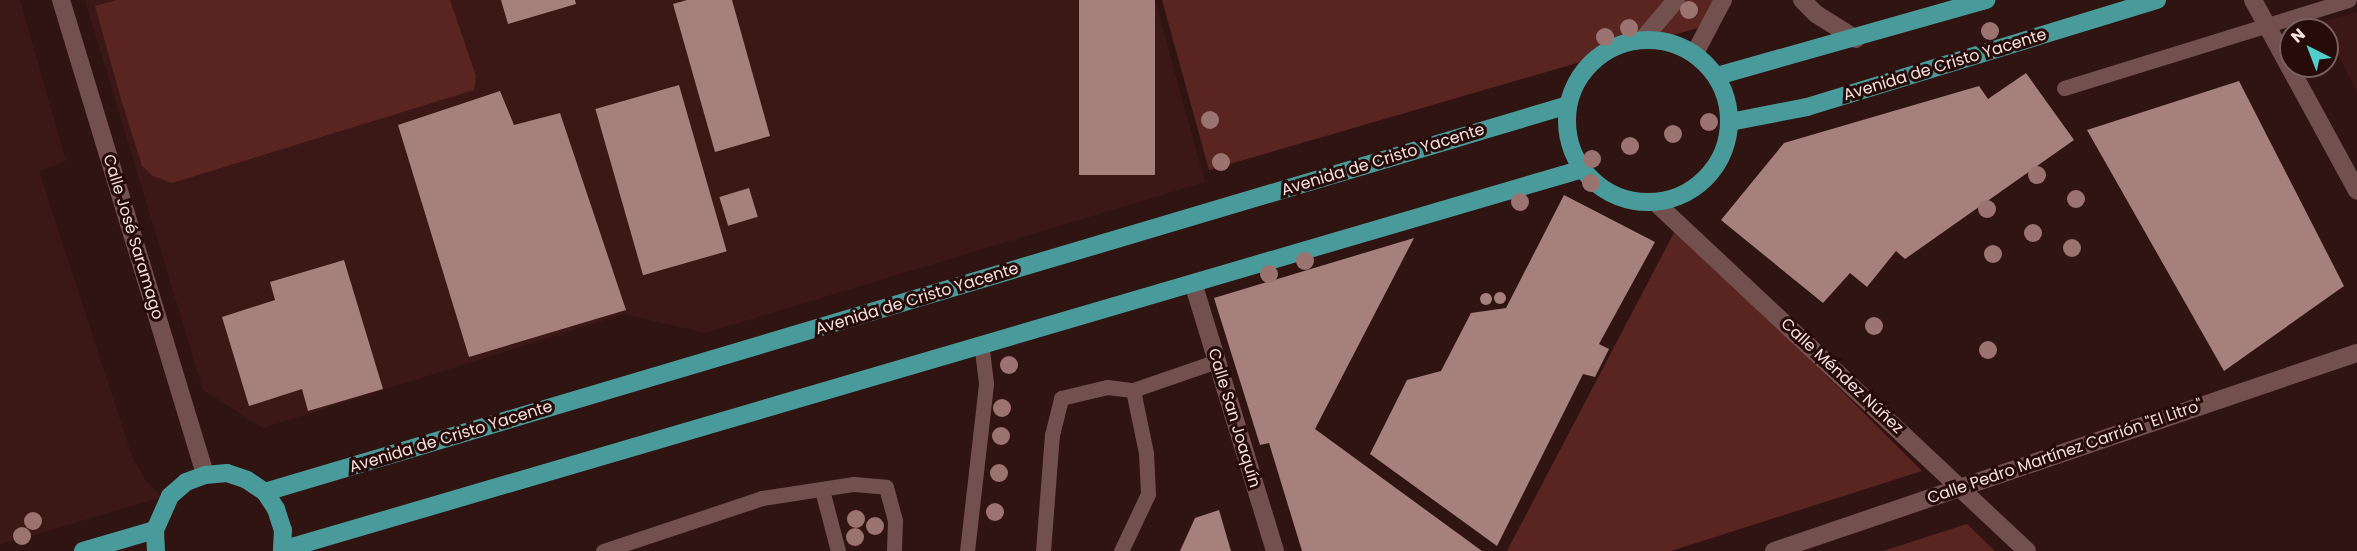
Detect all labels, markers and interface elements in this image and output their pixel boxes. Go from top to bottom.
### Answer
north arrow [2279,18,2339,78]
text: N [2286,23,2310,48]
street label: Avenida de Cristo Yacente [1841,25,2049,105]
street label: Avenida de Cristo Yacente [1279,120,1487,200]
street label: Calle José Saramago [99,152,167,322]
street label: Avenida de Cristo Yacente [813,259,1021,339]
street label: Calle Méndez Núñez [1777,314,1907,438]
street label: Calle San Joaquín [1204,346,1264,490]
street label: Calle Pedro Martínez Carrión "El Litro" [1925,396,2205,508]
street label: Avenida de Cristo Yacente [347,397,555,477]

